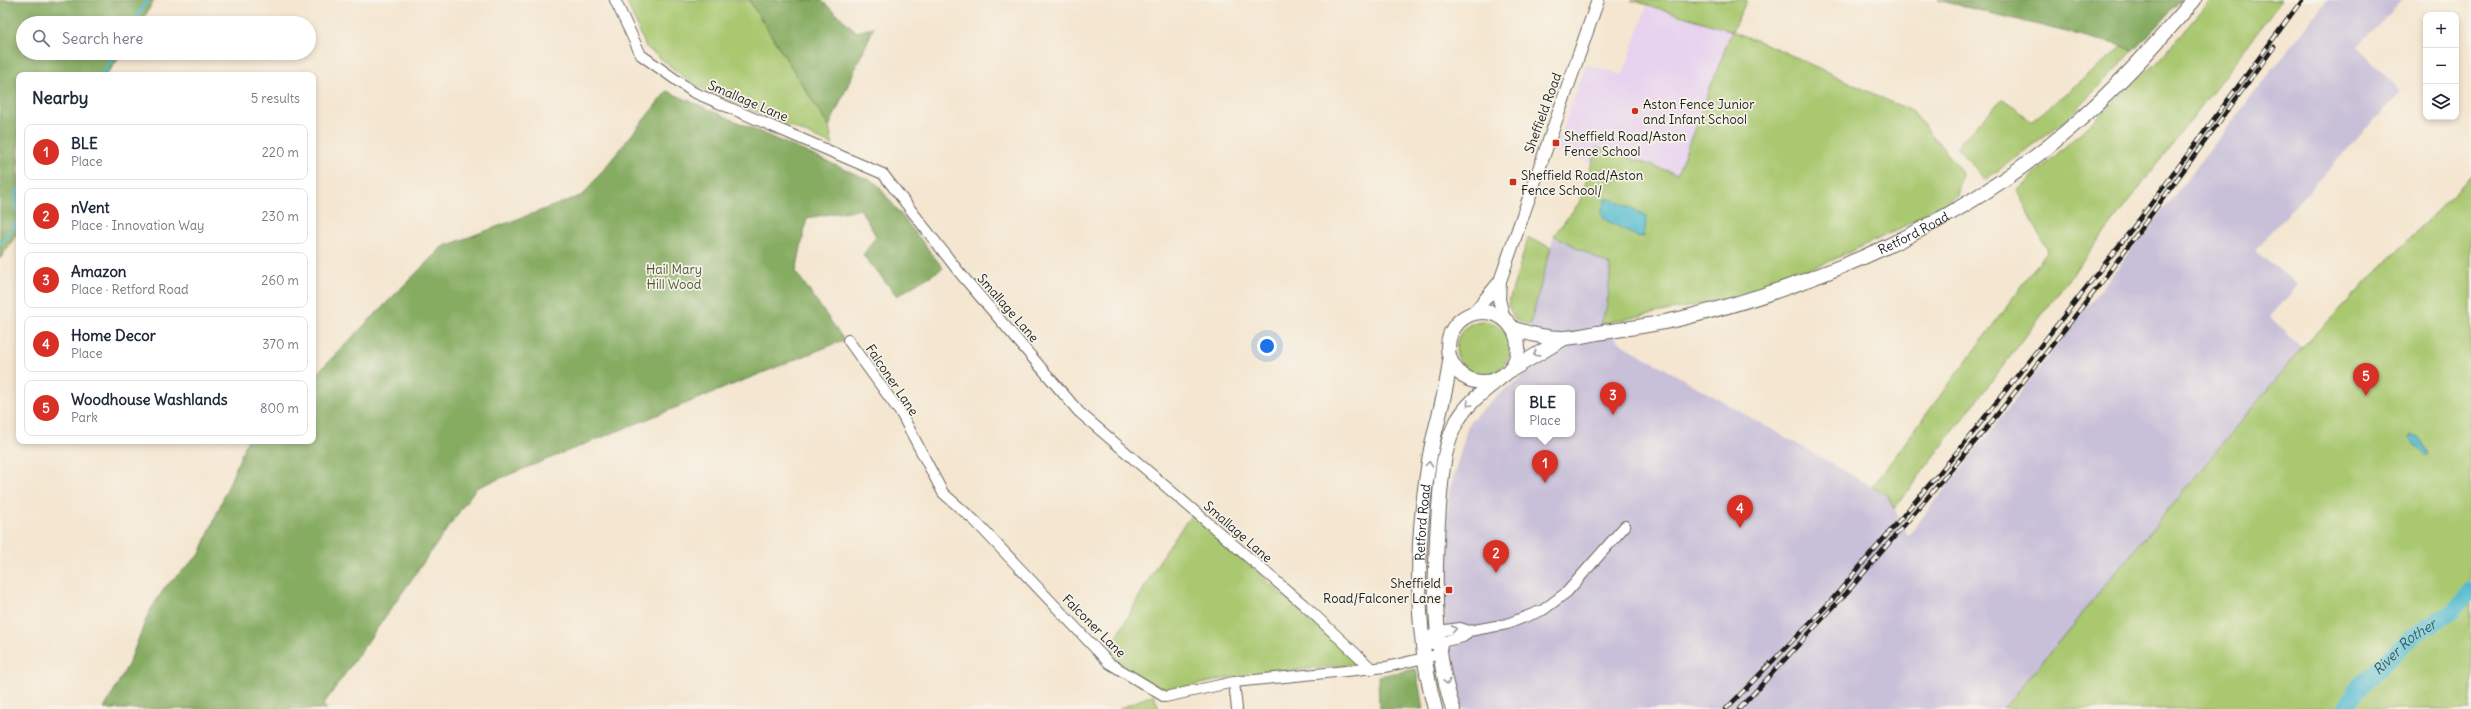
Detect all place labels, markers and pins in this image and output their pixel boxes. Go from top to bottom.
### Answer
place label: Aston Fence Junior and Infant School [1643,96,1755,128]
marker: Aston Fence Junior and Infant School [1630,106,1640,116]
place label: Sheffield Road/Aston Fence School [1564,128,1687,160]
marker: Sheffield Road/Aston Fence School [1551,138,1561,148]
place label: Sheffield Road/Aston Fence School/ [1521,167,1644,199]
marker: Sheffield Road/Aston Fence School/ [1508,177,1518,187]
pin: 5 [2353,363,2379,396]
pin: 3 [1600,382,1626,415]
pin: 1 [1532,450,1558,483]
pin: 4 [1727,495,1753,528]
pin: 2 [1483,540,1509,573]
place label: Sheffield Road/Falconer Lane [1323,575,1441,607]
marker: Sheffield Road/Falconer Lane [1444,585,1454,595]

